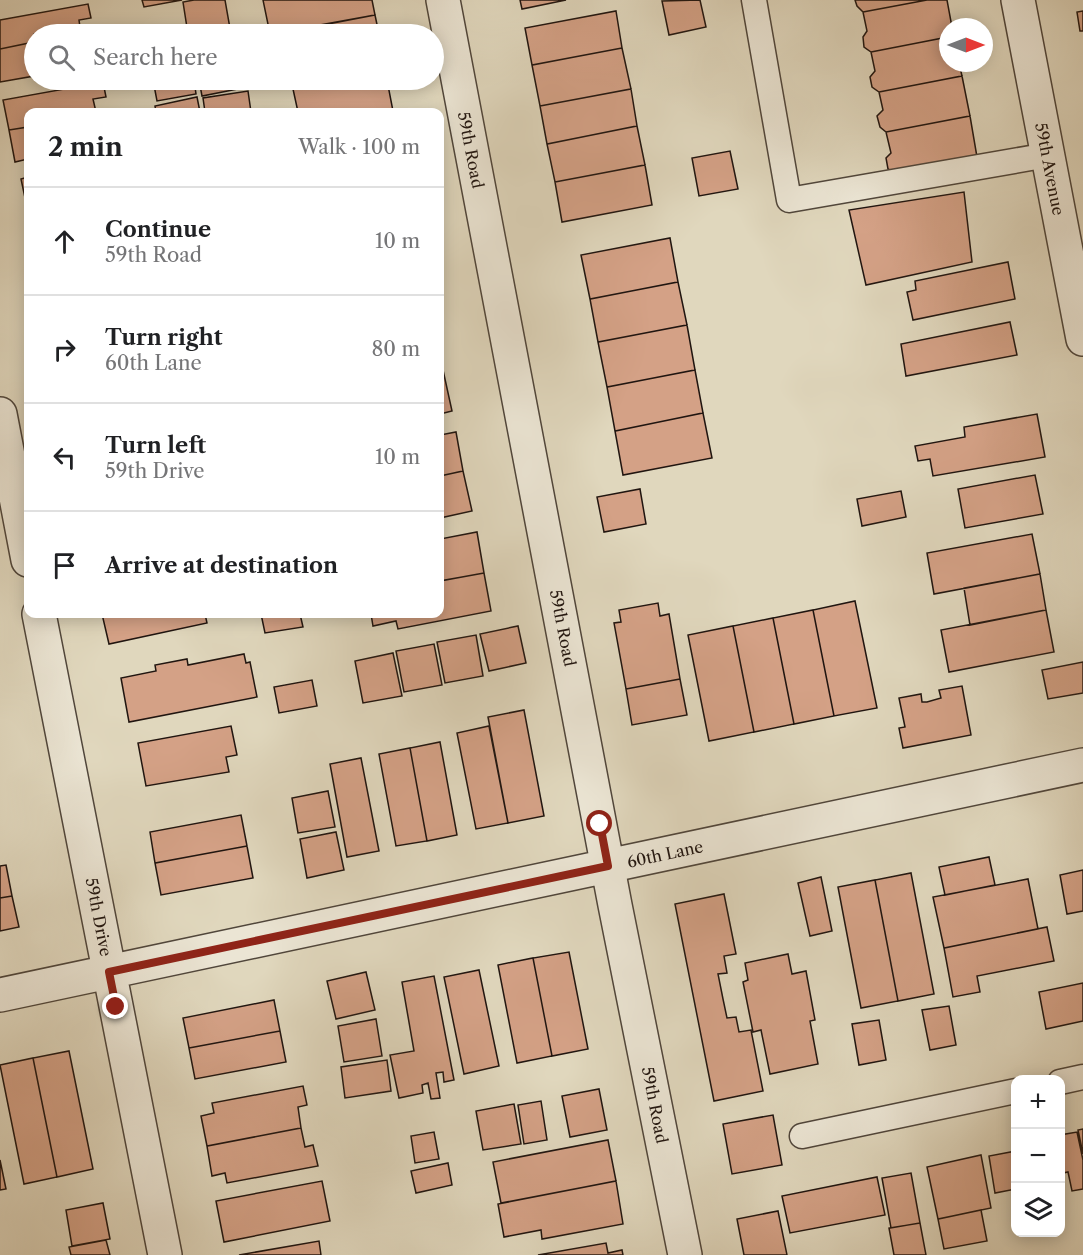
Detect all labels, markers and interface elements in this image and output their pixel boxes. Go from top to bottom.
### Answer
north arrow [939,18,993,72]
search box [24,24,444,90]
icon: search [45,41,78,74]
text: Search here [93,44,218,71]
street label: 59th Road [454,110,488,190]
street label: 59th Avenue [1031,121,1069,217]
text: 2 min [48,131,123,163]
text: Walk · 100 m [298,135,420,159]
text: Continue [105,216,211,243]
icon: ahead [48,225,81,258]
text: 10 m [375,229,420,253]
text: 59th Road [105,243,202,267]
text: Turn right [105,324,223,351]
icon: right [48,333,81,366]
text: 80 m [372,337,420,361]
text: 60th Lane [105,351,202,375]
text: Turn left [105,432,206,459]
icon: left [48,441,81,474]
text: 10 m [375,445,420,469]
text: 59th Drive [105,459,204,483]
icon: arrive [48,549,81,582]
text: Arrive at destination [105,552,338,579]
street label: 59th Road [546,588,580,668]
route start [586,810,612,836]
street label: 60th Lane [625,836,705,872]
street label: 59th Drive [82,876,116,958]
route end [102,993,128,1019]
street label: 59th Road [638,1065,672,1145]
map controls [1011,1075,1065,1237]
button: + [1011,1075,1065,1129]
button: − [1011,1129,1065,1183]
button: layers [1011,1183,1065,1237]

